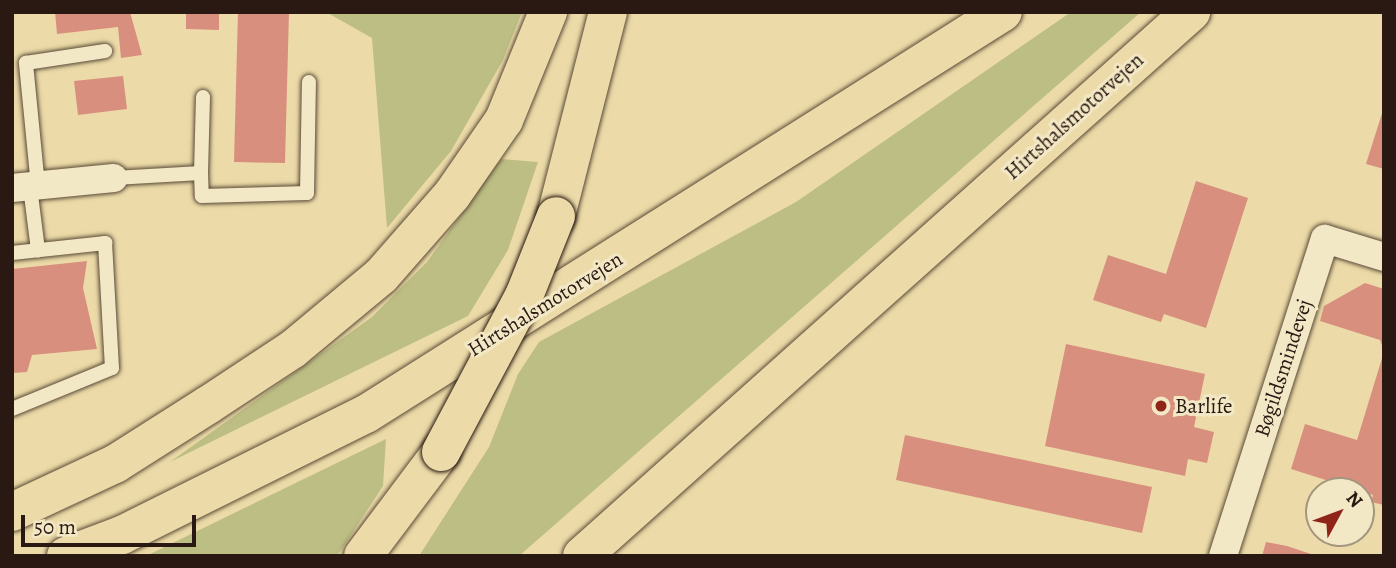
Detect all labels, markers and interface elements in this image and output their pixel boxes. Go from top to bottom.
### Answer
street label: Hirtshalsmotorvejen [1000,47,1148,185]
street label: Hirtshalsmotorvejen [463,246,627,362]
street label: Bøgildsmindevej [1249,296,1317,440]
place label: Barlife [1175,393,1232,419]
marker: Barlife [1153,398,1169,414]
north arrow [1305,477,1375,547]
text: N [1340,486,1369,513]
scale bar [24,502,200,546]
text: 50 m [34,513,76,541]

